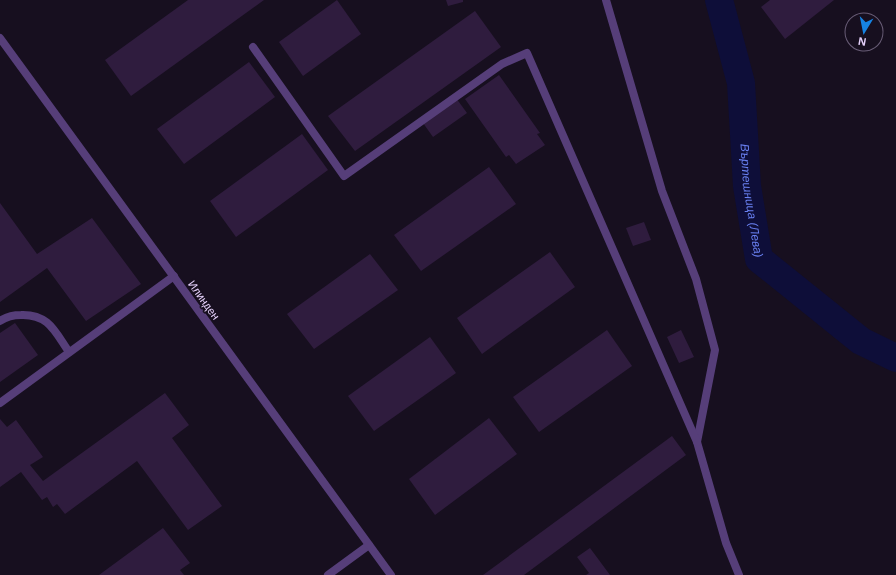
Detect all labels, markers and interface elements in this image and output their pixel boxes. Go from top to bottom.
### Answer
north arrow [844,12,884,52]
text: N [857,35,867,48]
water label: Въртешница (Лева) [738,143,766,259]
street label: Илинден [186,278,222,322]

